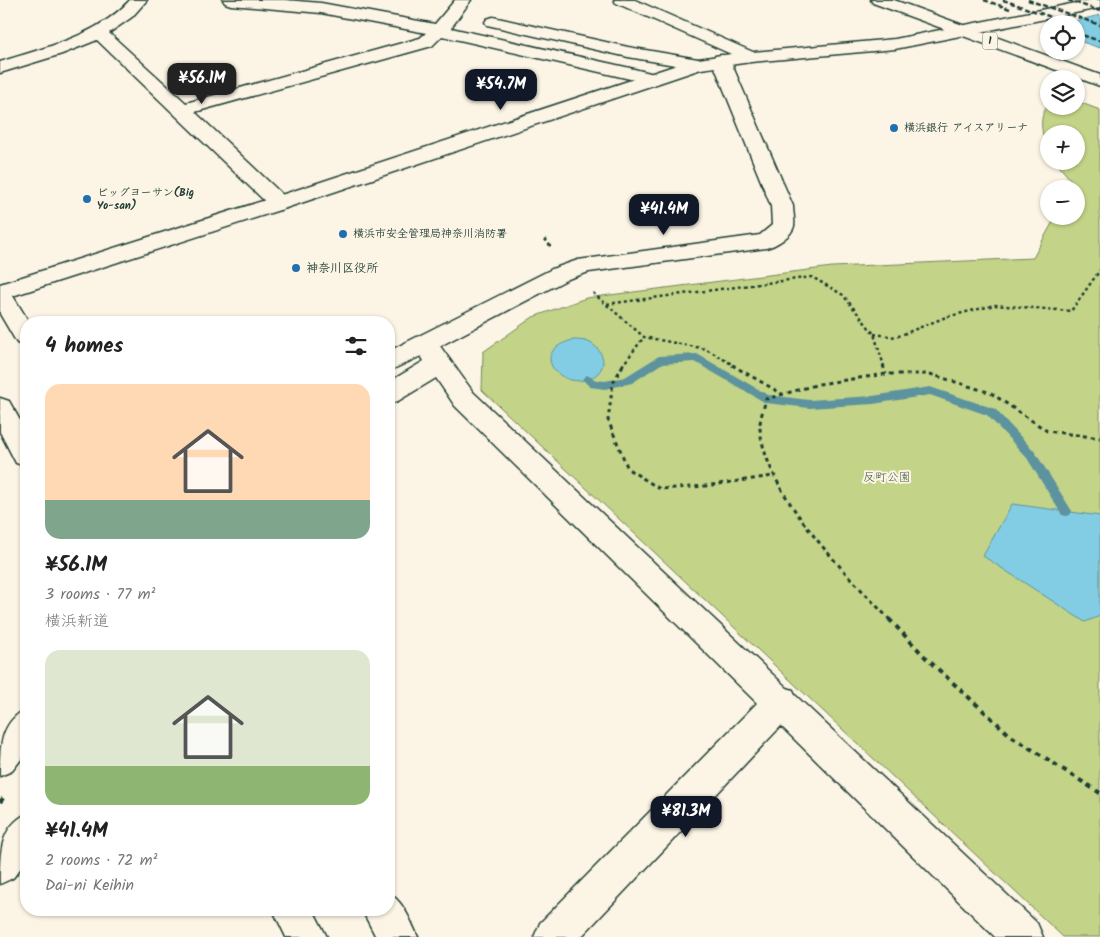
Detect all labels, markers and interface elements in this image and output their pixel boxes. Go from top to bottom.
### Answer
map controls [1040,15,1085,225]
button: locate [1040,15,1085,60]
road number: 1 [982,32,998,49]
pin: ¥56.1M [161,62,243,105]
text: ¥56.1M [178,66,226,91]
pin: ¥54.7M [460,68,542,111]
button: layers [1040,70,1085,115]
text: ¥54.7M [476,72,526,97]
place label: 横浜銀行 アイスアリーナ [904,119,1028,137]
marker: 横浜銀行 アイスアリーナ [888,122,900,134]
button: + [1040,125,1085,170]
button: − [1040,180,1085,225]
place label: ビッグヨーサン(Big Yo-san) [97,184,194,215]
marker: ビッグヨーサン(Big Yo-san) [81,193,93,205]
pin: ¥41.4M [623,194,705,236]
text: ¥41.4M [640,197,688,222]
place label: 横浜市安全管理局神奈川消防署 [353,225,507,243]
marker: 横浜市安全管理局神奈川消防署 [337,228,349,240]
place label: 神奈川区役所 [306,259,379,278]
marker: 神奈川区役所 [290,262,302,274]
text: 4 homes [45,330,123,363]
icon: filters [342,332,370,360]
icon: home [163,416,253,506]
park label: 反町公園 [863,468,911,487]
text: ¥56.1M [45,549,107,582]
text: 3 rooms · 77 m² [45,582,155,607]
text: 横浜新道 [45,609,109,634]
icon: home [163,682,253,772]
pin: ¥81.3M [645,796,727,838]
text: ¥81.3M [662,799,710,824]
text: ¥41.4M [45,815,108,848]
text: 2 rooms · 72 m² [45,848,157,873]
text: Dai-ni Keihin [45,873,134,898]

